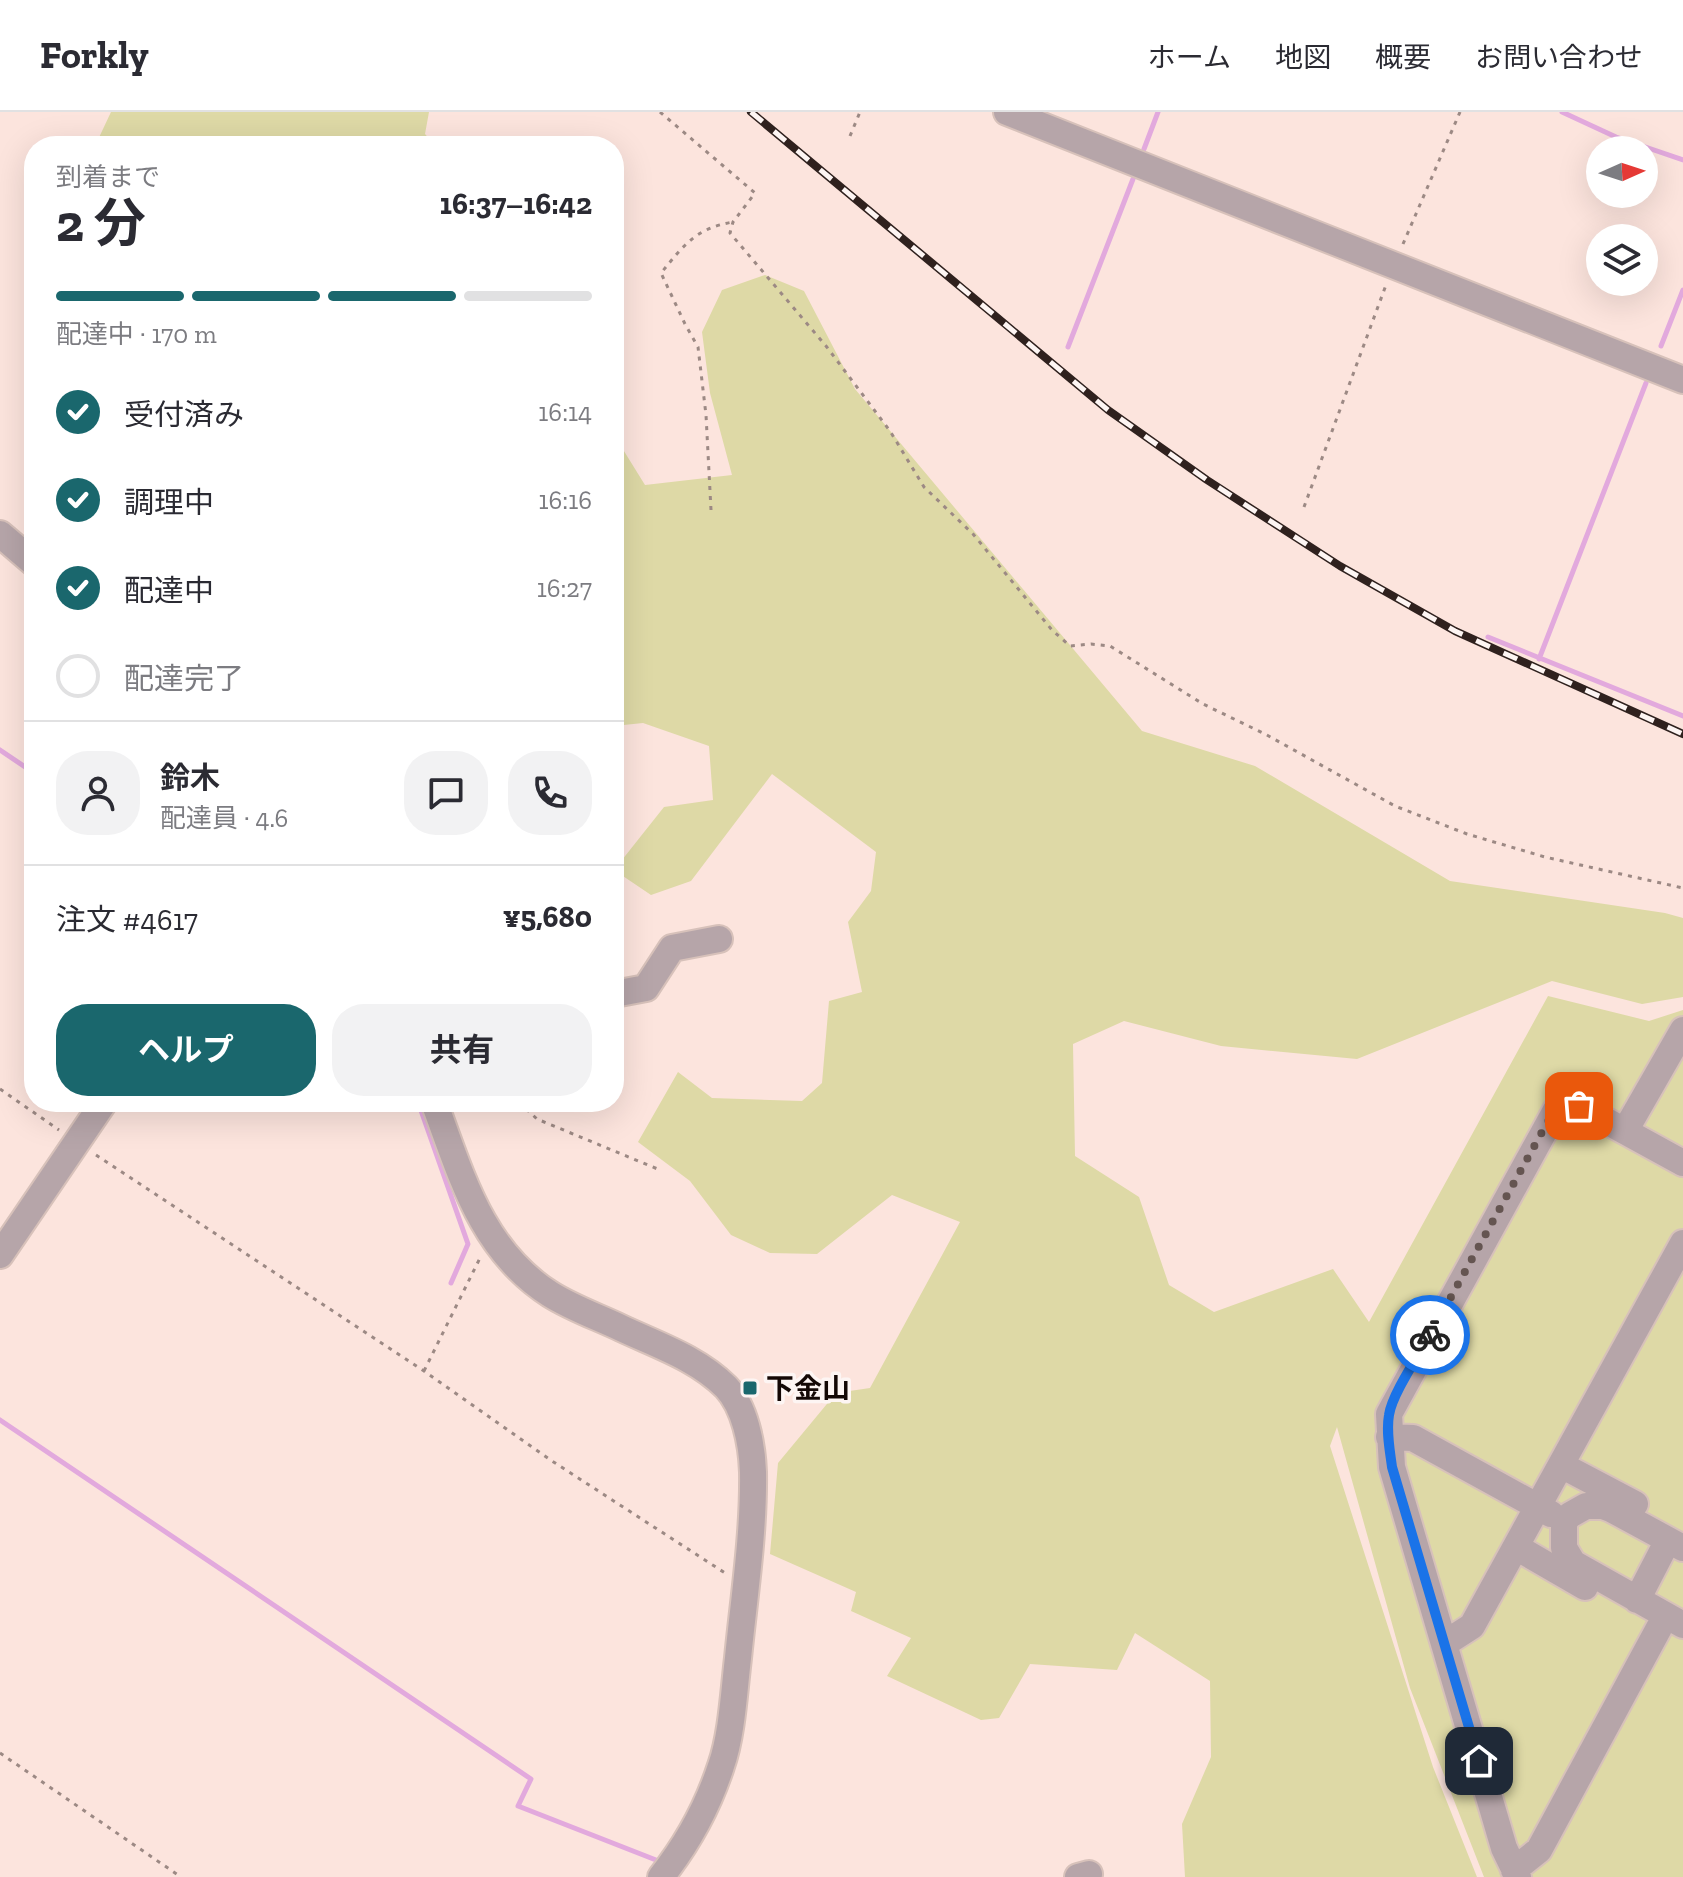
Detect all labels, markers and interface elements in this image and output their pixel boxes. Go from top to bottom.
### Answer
text: Forkly [40,32,149,78]
text: ホーム [1148,41,1231,74]
text: 地図 [1275,41,1331,74]
text: 概要 [1375,41,1431,74]
text: お問い合わせ [1475,41,1643,74]
north arrow [1586,136,1658,208]
map controls [1586,136,1658,296]
text: 到着まで [56,161,160,193]
text: 16:37–16:42 [440,186,592,222]
text: 2 分 [56,192,146,254]
button: layers [1586,224,1658,296]
text: 配達中 · 170 m [56,318,217,350]
icon: check [56,390,100,434]
text: 16:14 [538,396,592,428]
text: 受付済み [124,397,244,433]
icon: check [56,478,100,522]
text: 16:16 [539,484,592,516]
text: 調理中 [124,485,214,521]
icon: check [56,566,100,610]
text: 16:27 [537,572,592,604]
text: 配達中 [124,573,214,609]
text: 配達完了 [124,661,244,697]
button: person [56,751,140,835]
button: chat [404,751,488,835]
button: phone [508,751,592,835]
text: 鈴木 [160,760,220,796]
text: 配達員 · 4.6 [160,802,288,834]
text: ¥5,680 [503,899,592,935]
text: 注文 #4617 [56,902,198,938]
button: ヘルプ [56,1004,316,1096]
button: 共有 [332,1004,592,1096]
pin [1545,1072,1613,1140]
icon: bag [1557,1084,1601,1128]
courier [1390,1295,1470,1375]
icon: bike [1408,1313,1452,1357]
place label: 下金山 [766,1372,850,1405]
marker: 下金山 [741,1379,759,1397]
pin [1445,1727,1513,1795]
icon: home [1457,1739,1501,1783]

